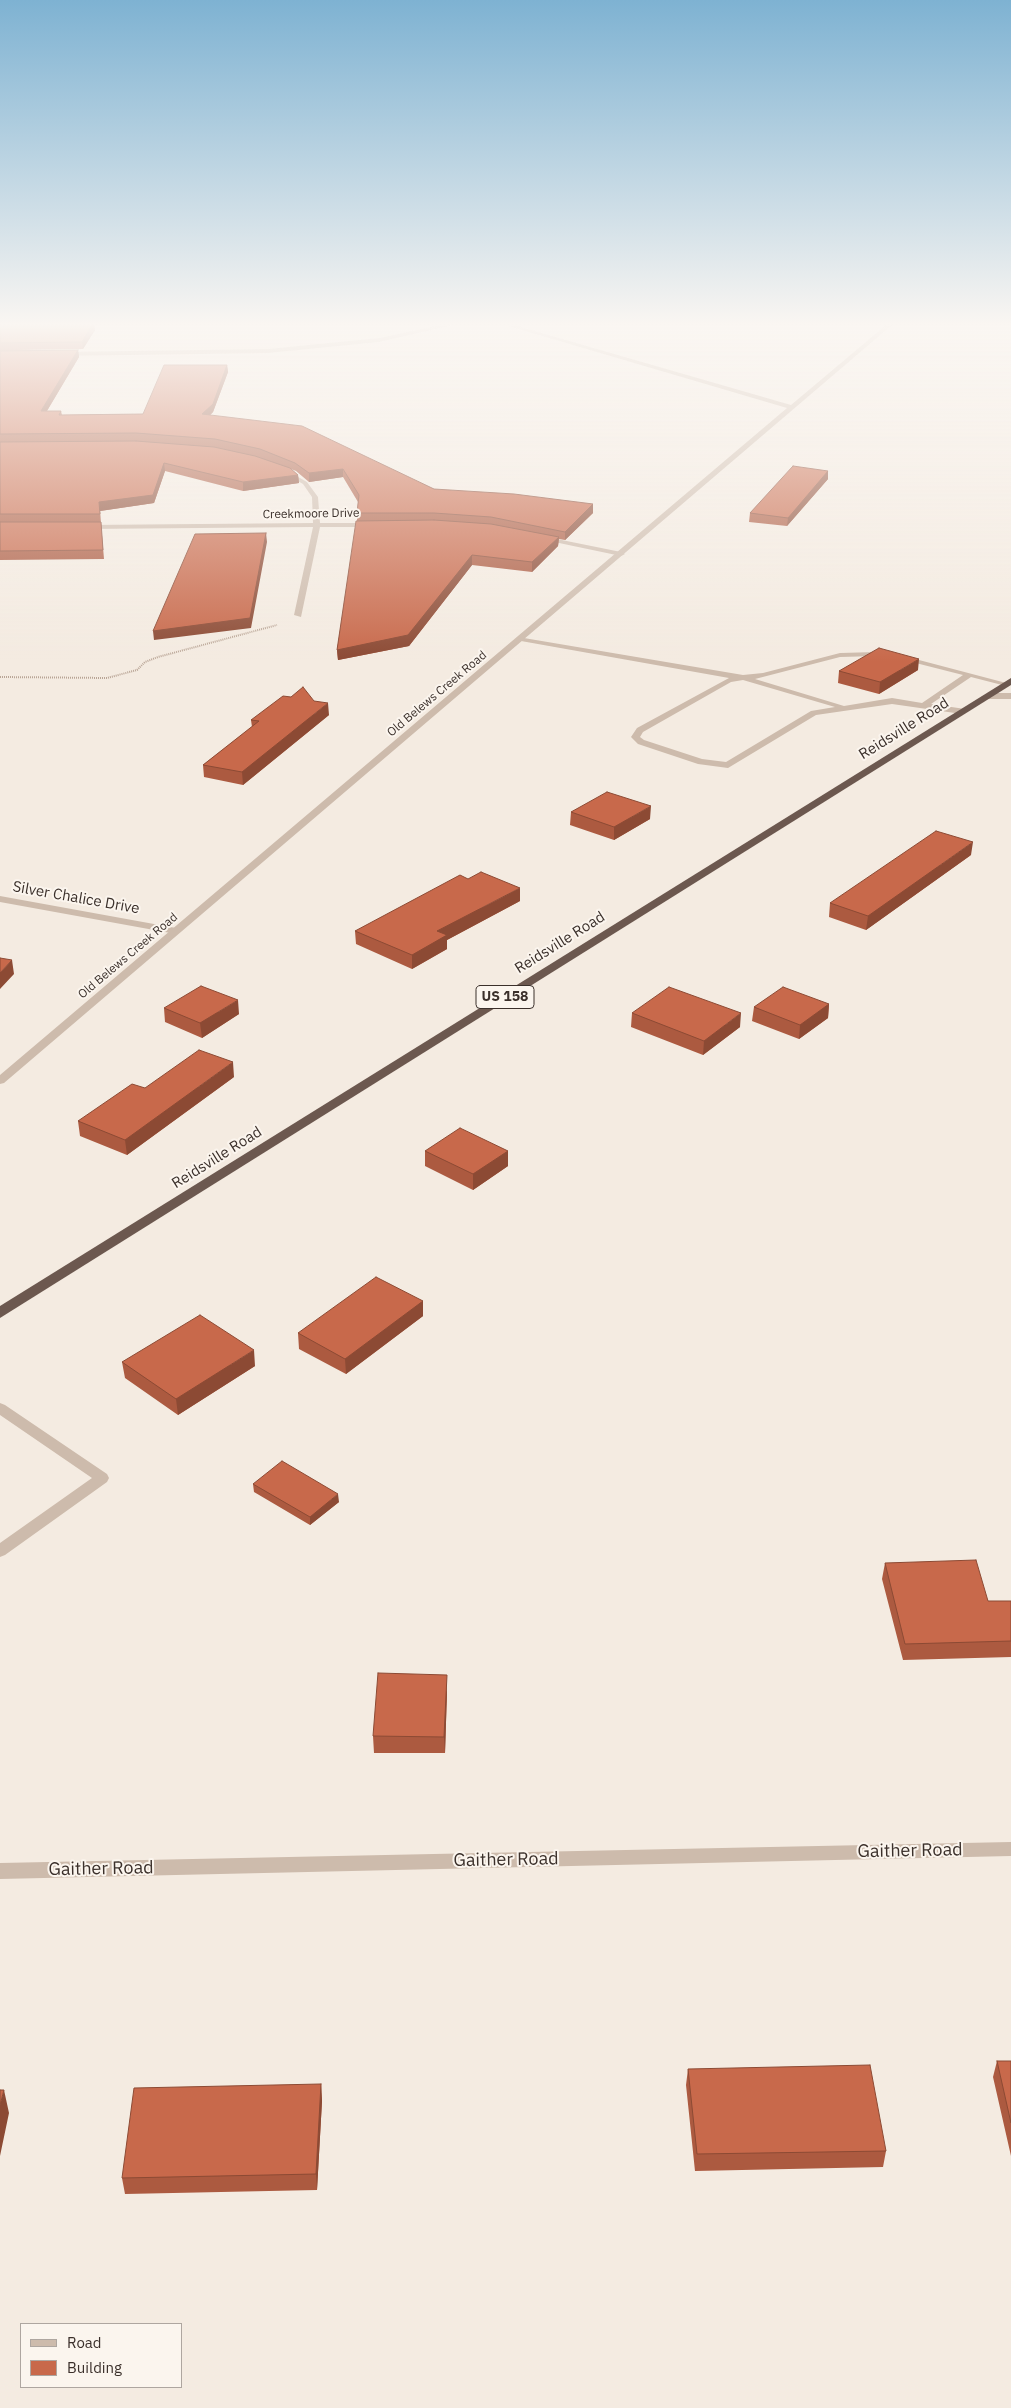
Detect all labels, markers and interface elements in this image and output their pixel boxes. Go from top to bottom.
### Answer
street label: Creekmoore Drive [262,506,360,522]
street label: Old Belews Creek Road [384,648,490,740]
street label: Reidsville Road [856,694,952,764]
street label: Silver Chalice Drive [11,878,141,918]
street label: Reidsville Road [512,908,608,978]
street label: Old Belews Creek Road [75,910,181,1002]
road number: US 158 [476,986,534,1009]
street label: Reidsville Road [169,1123,265,1193]
street label: Gaither Road [857,1839,963,1863]
street label: Gaither Road [453,1848,559,1872]
street label: Gaither Road [48,1857,154,1881]
legend [20,2323,182,2388]
text: Road [67,2333,102,2352]
text: Building [67,2358,122,2377]

